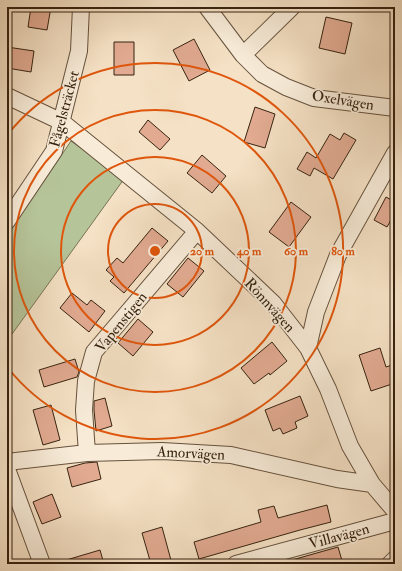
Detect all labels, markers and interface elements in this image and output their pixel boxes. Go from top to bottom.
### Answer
street label: Fågelsträcket [45,69,84,150]
street label: Oxelvägen [310,86,376,115]
centre of rings [148,244,162,258]
text: 20 m [190,244,215,259]
text: 40 m [236,244,262,259]
text: 60 m [284,244,309,259]
text: 80 m [331,244,355,259]
street label: Rönnvägen [240,274,299,337]
street label: Vapenstigen [91,288,153,357]
street label: Amorvägen [156,442,226,465]
street label: Villavägen [307,519,372,554]

